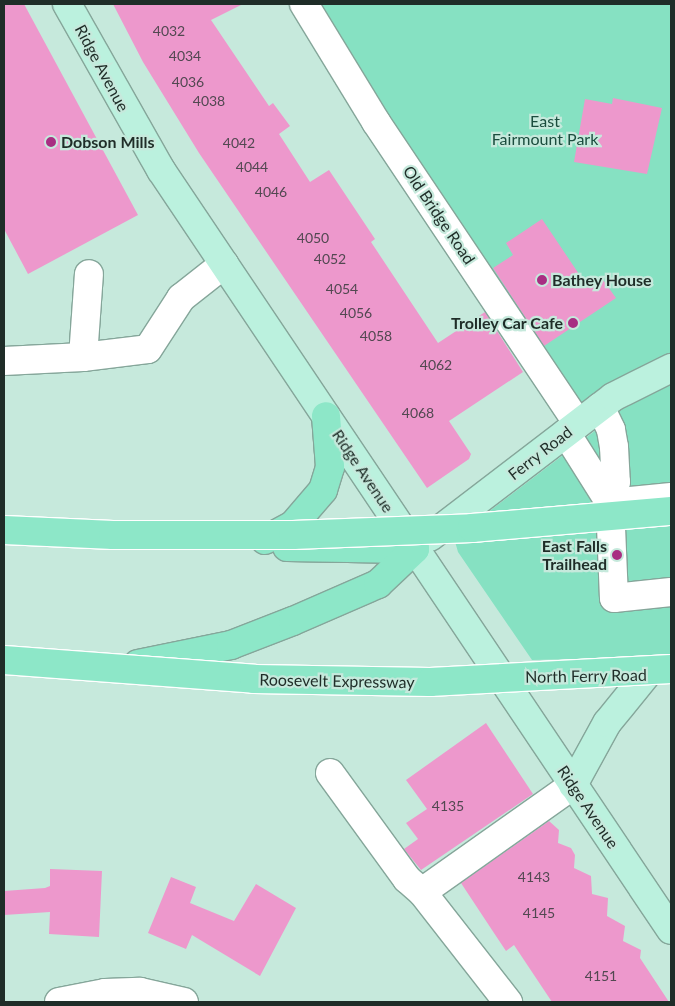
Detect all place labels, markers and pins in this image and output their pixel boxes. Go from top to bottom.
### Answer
place label: Dobson Mills [61,132,155,152]
marker: Dobson Mills [45,136,57,148]
place label: Bathey House [552,270,652,290]
marker: Bathey House [536,274,548,286]
place label: Trolley Car Cafe [450,313,563,333]
marker: Trolley Car Cafe [567,317,579,329]
place label: East Falls Trailhead [542,536,607,574]
marker: East Falls Trailhead [611,549,623,561]

